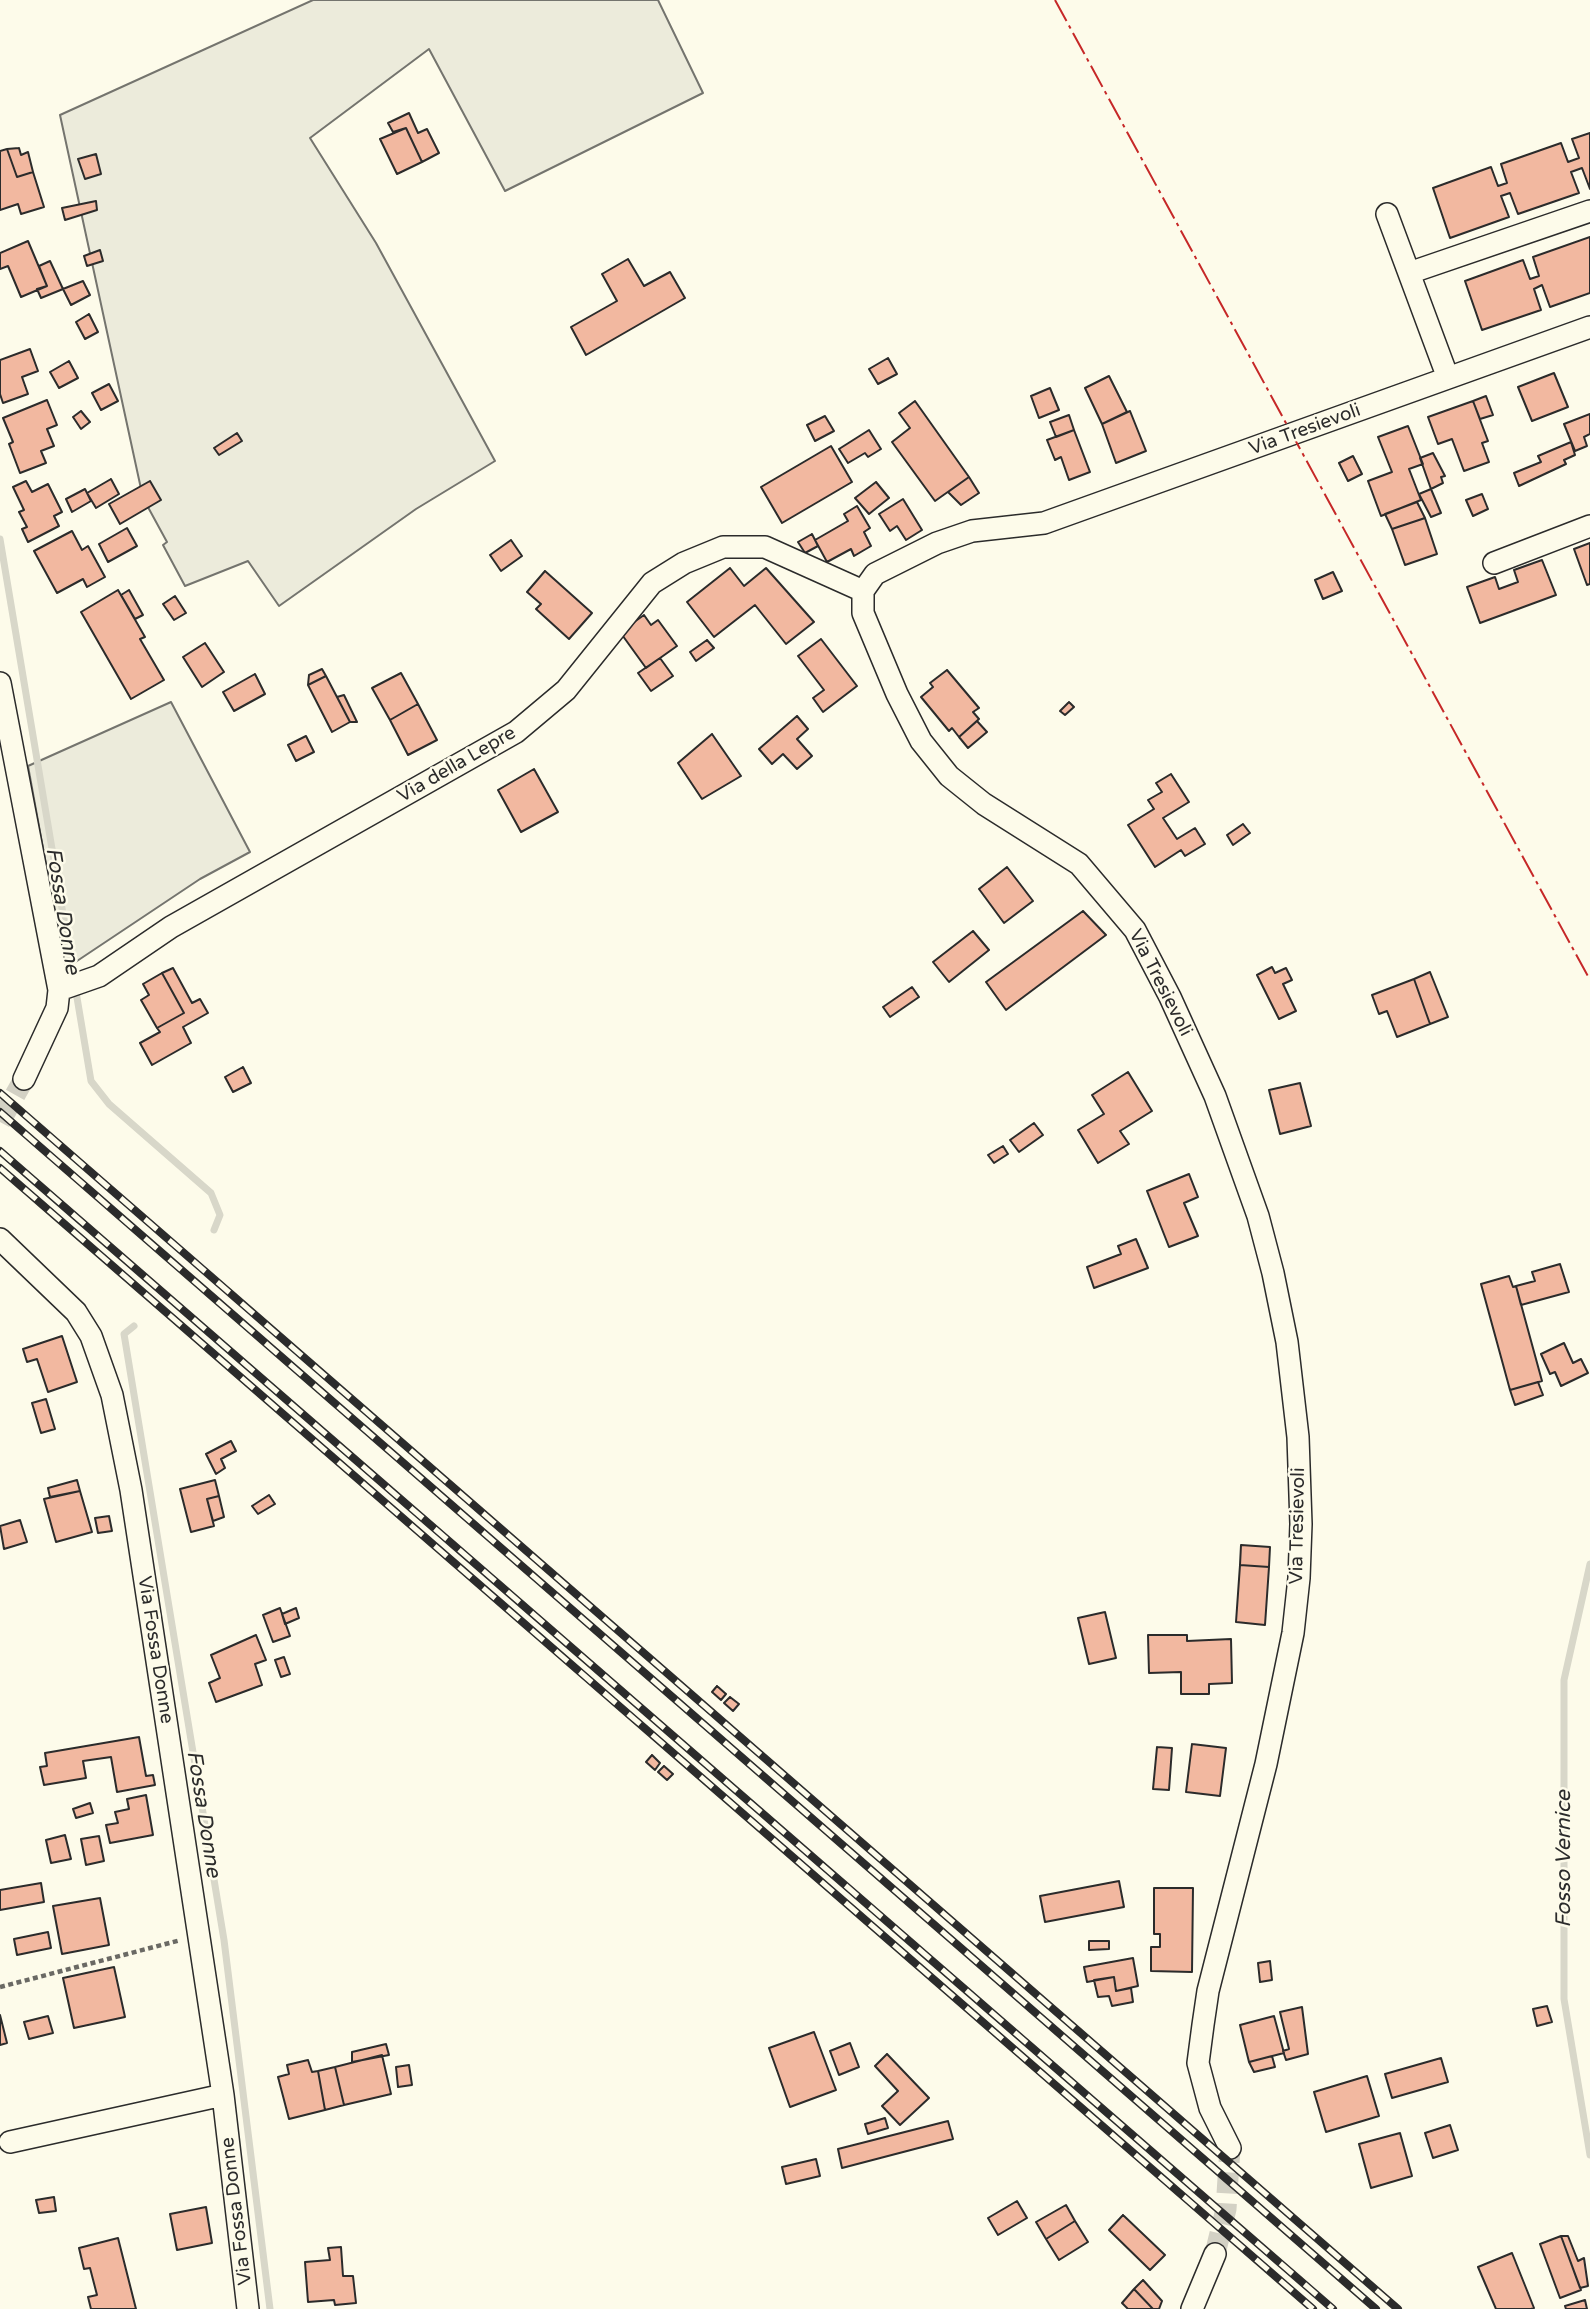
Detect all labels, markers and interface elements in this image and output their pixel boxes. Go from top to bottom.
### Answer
street label: Via Tresievoli [1246,399,1364,461]
street label: Via della Lepre [394,722,520,808]
water label: Fossa Donne [40,846,84,976]
street label: Via Tresievoli [1123,926,1197,1040]
street label: Via Tresievoli [1286,1467,1310,1585]
street label: Via Fossa Donne [132,1575,178,1725]
water label: Fossa Donne [181,1749,225,1879]
water label: Fosso Vernice [1551,1790,1577,1928]
street label: Via Fossa Donne [217,2136,257,2286]

